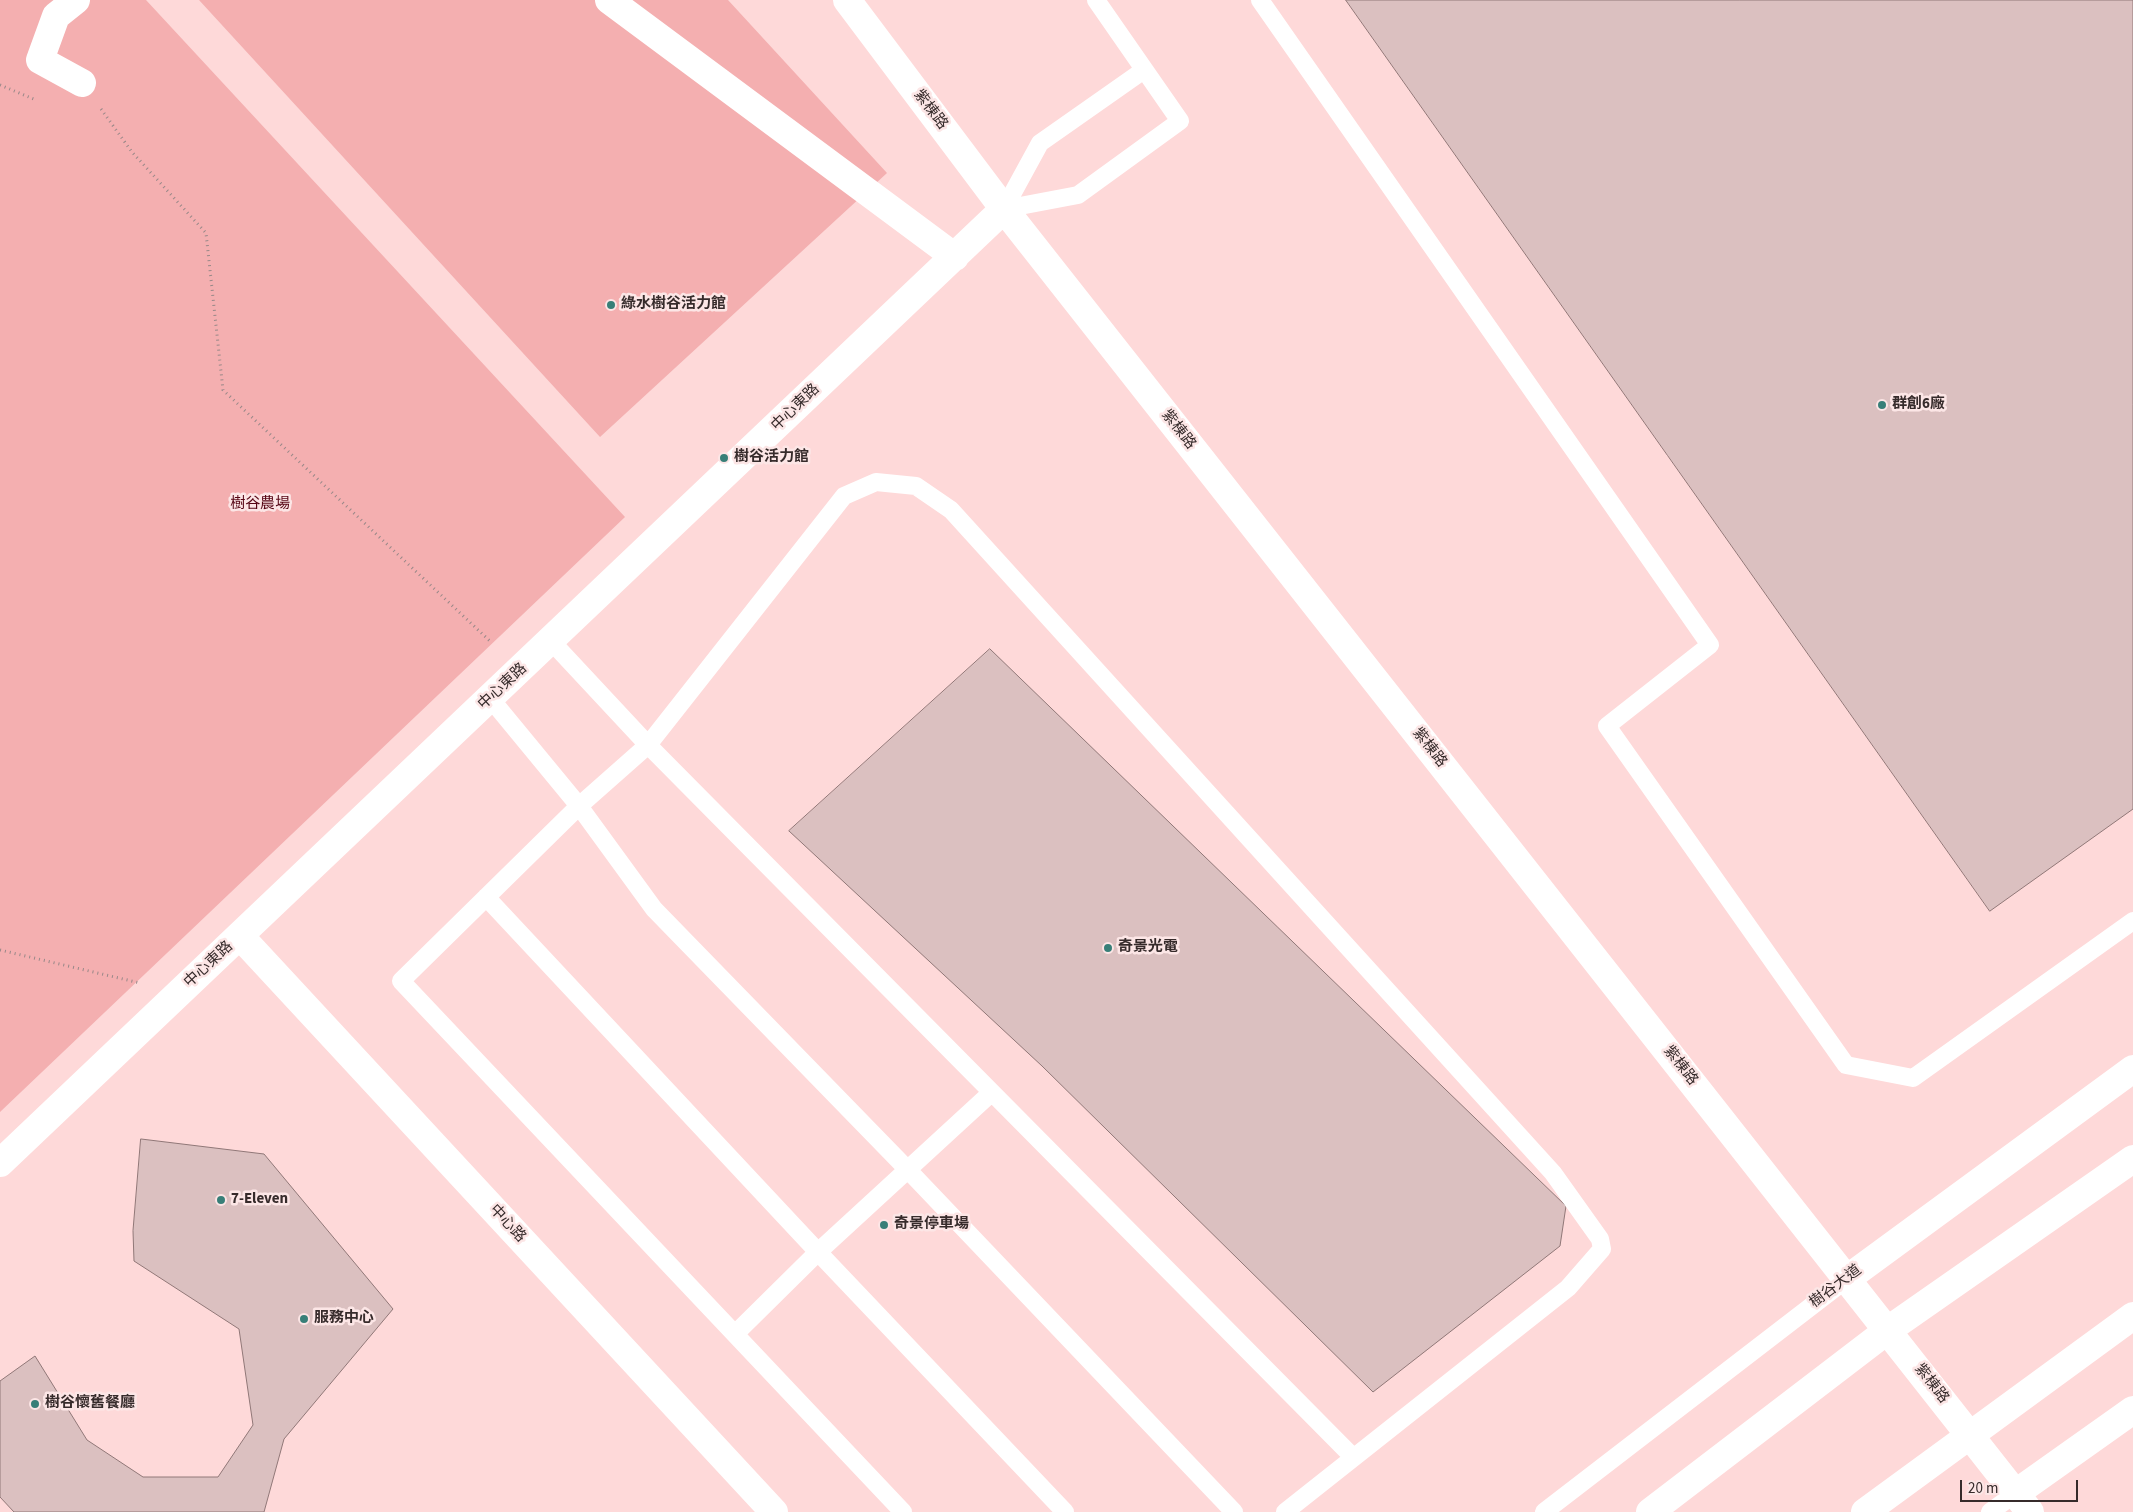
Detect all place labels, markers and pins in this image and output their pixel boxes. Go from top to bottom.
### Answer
place label: 綠水樹谷活力館 [621,296,726,314]
marker: 綠水樹谷活力館 [605,299,617,311]
place label: 群創6廠 [1892,396,1945,414]
marker: 群創6廠 [1876,399,1888,411]
place label: 樹谷活力館 [734,449,809,467]
marker: 樹谷活力館 [718,452,730,464]
place label: 奇景光電 [1118,939,1178,957]
marker: 奇景光電 [1102,942,1114,954]
place label: 7-Eleven [231,1191,288,1209]
marker: 7-Eleven [215,1194,227,1206]
place label: 奇景停車場 [894,1216,969,1234]
marker: 奇景停車場 [878,1219,890,1231]
place label: 服務中心 [314,1310,374,1328]
marker: 服務中心 [298,1313,310,1325]
place label: 樹谷懷舊餐廳 [45,1395,135,1413]
marker: 樹谷懷舊餐廳 [29,1398,41,1410]

